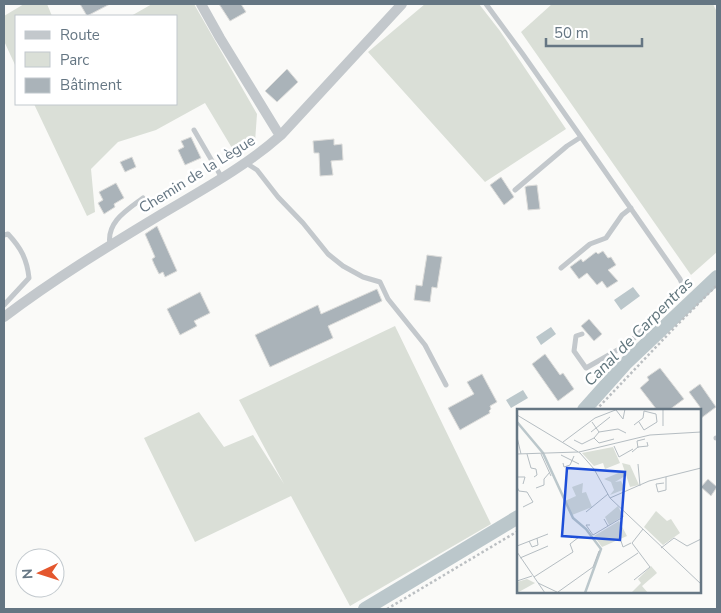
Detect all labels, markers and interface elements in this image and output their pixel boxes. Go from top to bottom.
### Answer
legend [15,15,178,105]
scale bar [546,15,642,47]
text: 50 m [554,23,589,43]
text: Route [60,25,100,45]
text: Parc [60,50,89,70]
text: Bâtiment [60,75,122,95]
street label: Chemin de la Lègue [135,130,259,218]
water label: Canal de Carpentras [579,272,698,391]
inset map [517,409,701,593]
north arrow [15,548,65,598]
text: N [18,568,37,580]

